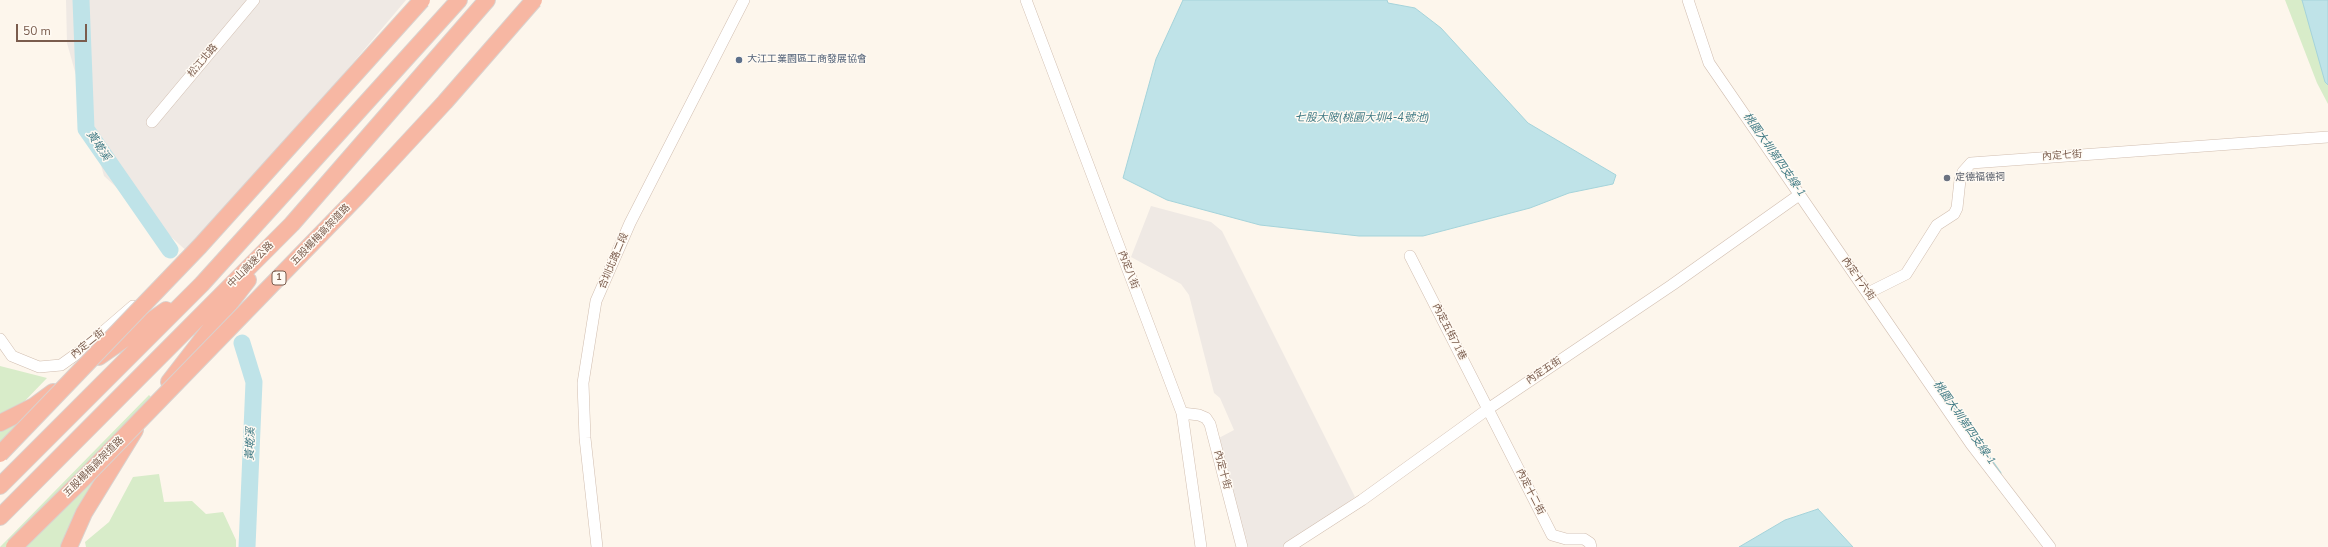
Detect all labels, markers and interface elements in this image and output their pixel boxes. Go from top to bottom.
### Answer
scale bar [18,16,89,42]
text: 50 m [23,23,51,39]
street label: 松江北路 [186,42,220,80]
place label: 大江工業園區工商發展協會 [747,54,867,66]
marker: 大江工業園區工商發展協會 [734,55,744,65]
water label: 七股大陂(桃園大圳4-4號池) [1295,111,1429,125]
water label: 桃園大圳第四支線-1 [1740,111,1808,199]
water label: 黃墘溪 [83,129,113,163]
street label: 內定七街 [2042,149,2082,163]
place label: 定德福德祠 [1955,172,2005,184]
marker: 定德福德祠 [1942,173,1952,183]
street label: 五股楊梅高架道路 [289,202,353,268]
street label: 合圳北路二段 [597,231,631,291]
street label: 中山高速公路 [226,240,276,290]
street label: 內定八街 [1115,249,1141,291]
street label: 內定十六街 [1839,255,1877,303]
road number: 1 [272,271,286,285]
street label: 內定五街71巷 [1430,302,1468,362]
street label: 內定二街 [69,327,107,361]
street label: 內定五街 [1524,355,1564,387]
water label: 桃園大圳第四支線-1 [1930,379,1998,467]
water label: 黃墘溪 [244,427,258,461]
street label: 五股楊梅高架道路 [61,434,127,500]
street label: 內定十街 [1211,449,1233,491]
street label: 內定十二街 [1513,467,1547,517]

